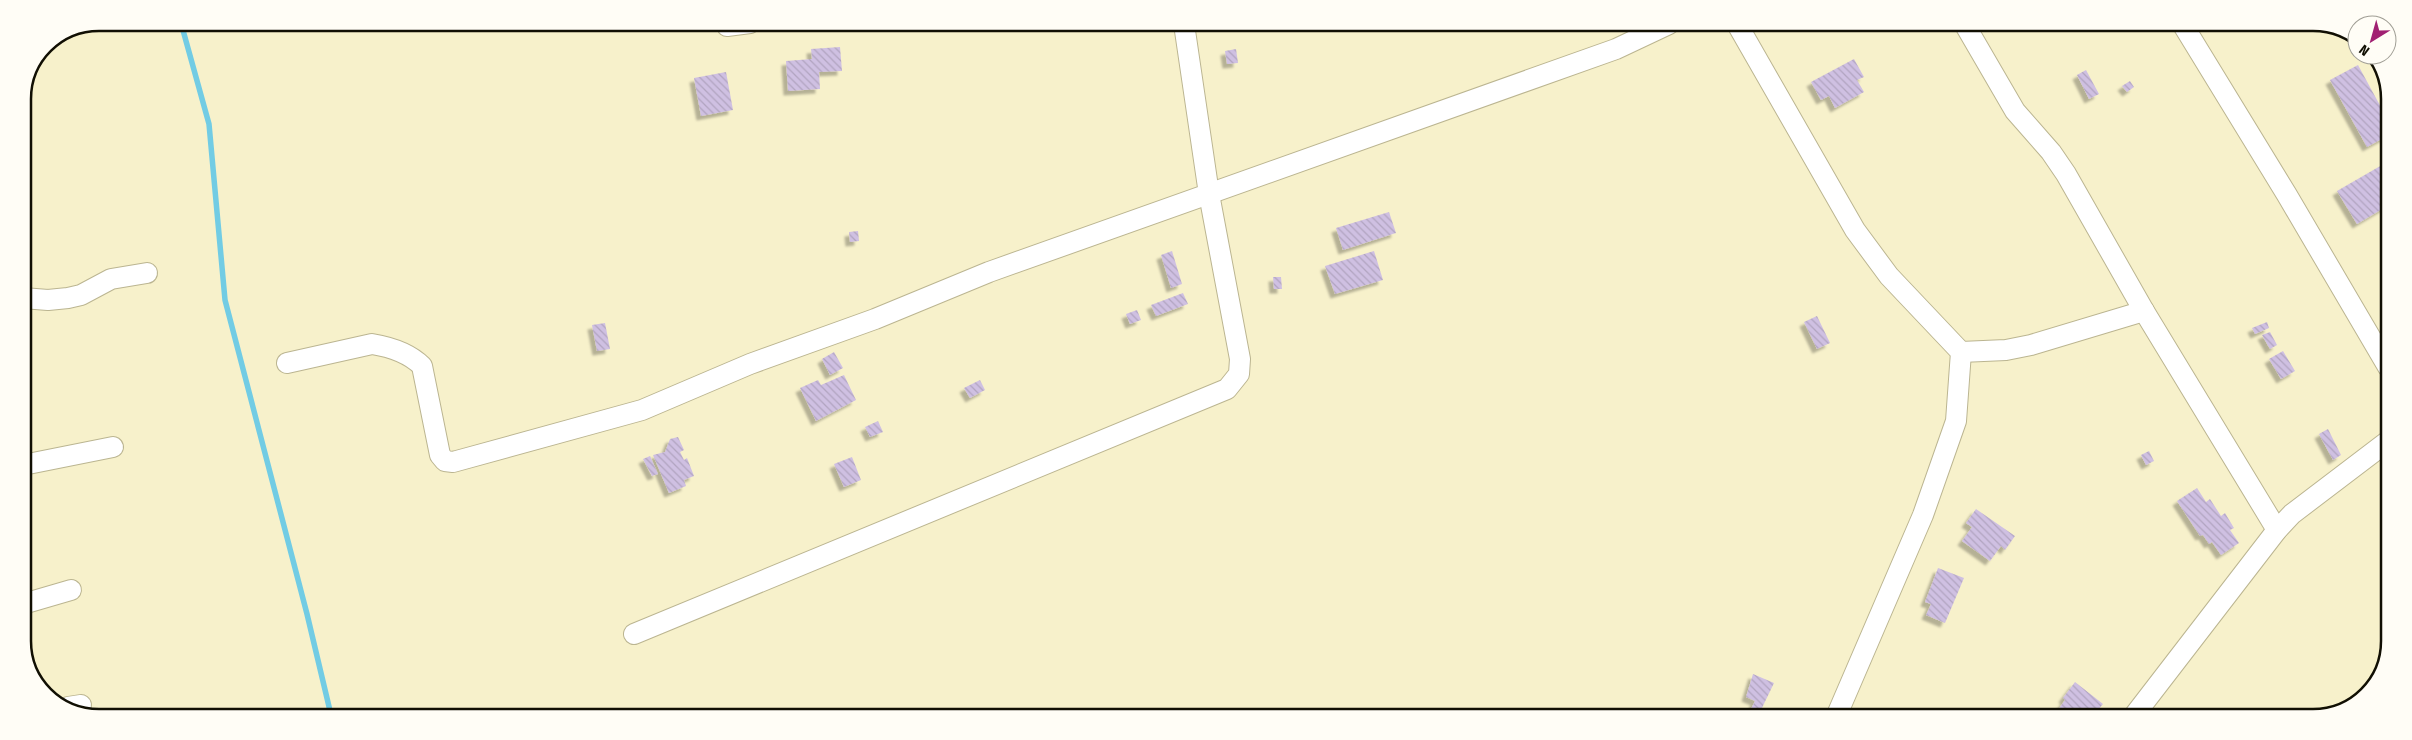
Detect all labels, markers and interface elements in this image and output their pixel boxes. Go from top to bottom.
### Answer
north arrow [2347,15,2397,65]
text: N [2356,41,2373,59]

